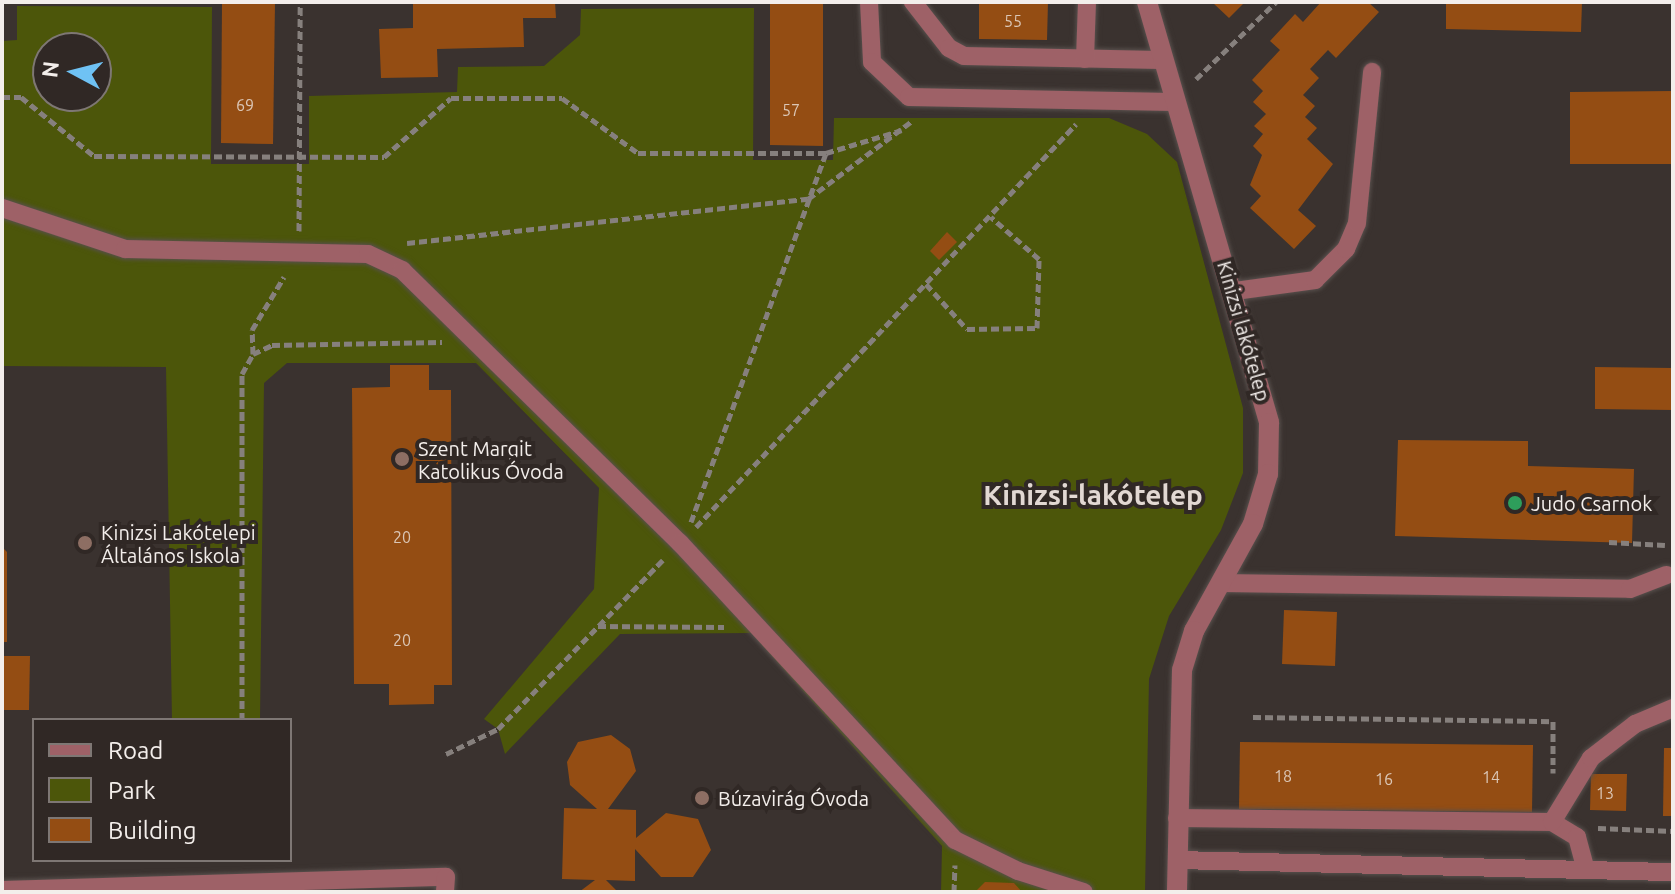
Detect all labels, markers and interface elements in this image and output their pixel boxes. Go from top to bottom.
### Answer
house number: 55 [1004,11,1022,31]
north arrow [32,32,112,112]
text: N [36,60,63,79]
house number: 69 [236,95,254,115]
house number: 57 [782,100,800,120]
street label: Kinizsi lakótelep [1213,258,1275,404]
place label: Szent Margit Katolikus Óvoda [418,436,564,483]
marker: Szent Margit Katolikus Óvoda [393,450,411,468]
district label: Kinizsi-lakótelep [983,478,1203,512]
place label: Judo Csarnok [1531,491,1652,515]
marker: Judo Csarnok [1506,494,1524,512]
place label: Kinizsi Lakótelepi Általános Iskola [101,520,256,567]
house number: 20 [393,527,411,547]
marker: Kinizsi Lakótelepi Általános Iskola [76,534,94,552]
house number: 20 [393,630,411,650]
legend [32,718,292,862]
text: Road [108,737,163,764]
house number: 18 [1274,766,1292,786]
house number: 14 [1482,767,1500,787]
house number: 16 [1375,769,1393,789]
text: Park [108,777,156,804]
house number: 13 [1596,783,1614,803]
place label: Búzavirág Óvoda [718,786,869,810]
marker: Búzavirág Óvoda [693,789,711,807]
text: Building [108,817,196,844]

